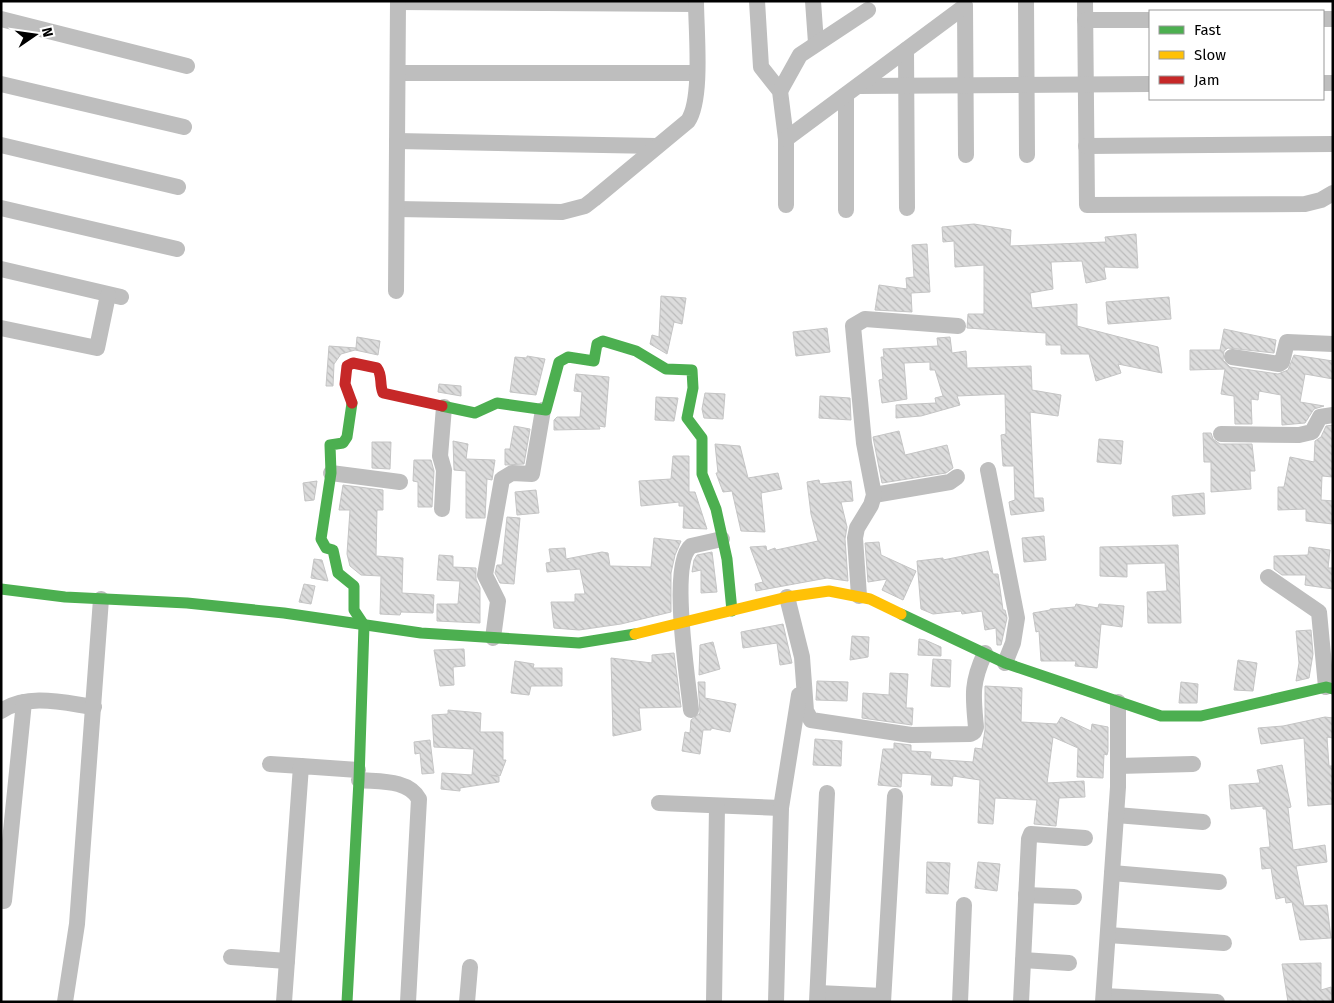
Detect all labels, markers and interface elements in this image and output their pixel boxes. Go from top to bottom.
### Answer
north arrow [10,10,60,60]
legend [1149,10,1324,100]
text: Fast [1194,21,1221,39]
text: N [38,26,57,39]
text: Slow [1194,46,1226,64]
text: Jam [1194,71,1220,89]

